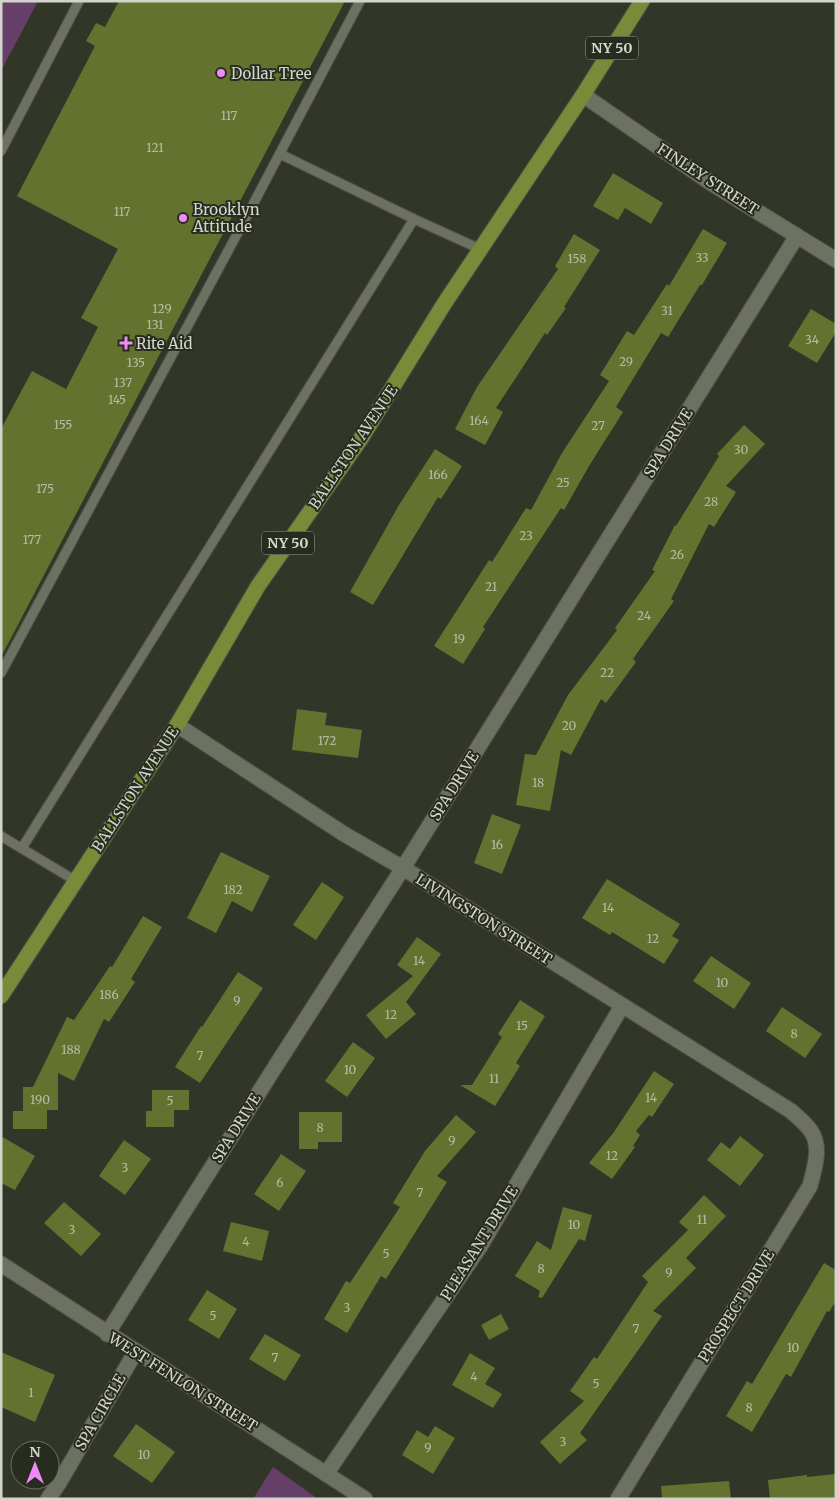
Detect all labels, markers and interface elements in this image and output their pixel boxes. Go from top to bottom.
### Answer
road number: NY 50 [586,36,638,59]
place label: Dollar Tree [231,64,312,83]
marker: Dollar Tree [215,67,227,79]
house number: 117 [221,108,237,123]
street label: FINLEY STREET [654,139,763,219]
house number: 121 [146,140,164,155]
place label: Brooklyn Attitude [192,200,260,236]
house number: 117 [114,204,130,219]
marker: Brooklyn Attitude [177,212,189,224]
house number: 33 [695,250,709,265]
house number: 158 [568,251,586,266]
house number: 129 [152,301,172,316]
house number: 31 [661,303,673,318]
house number: 131 [147,317,164,332]
house number: 34 [805,332,820,347]
place label: Rite Aid [136,334,193,353]
marker: Rite Aid [120,337,132,349]
house number: 29 [619,354,633,369]
house number: 135 [127,355,145,370]
house number: 137 [114,375,132,390]
street label: BALLSTON AVENUE [304,381,402,513]
house number: 145 [108,392,126,407]
street label: SPA DRIVE [639,404,697,481]
house number: 164 [469,413,489,428]
house number: 155 [54,417,72,432]
house number: 27 [591,418,605,433]
house number: 30 [734,442,748,457]
house number: 166 [428,467,448,482]
house number: 25 [556,475,570,490]
house number: 175 [36,481,54,496]
house number: 28 [704,494,718,509]
house number: 23 [519,528,533,543]
house number: 177 [23,532,41,547]
road number: NY 50 [262,532,314,554]
house number: 26 [670,547,684,562]
house number: 21 [485,579,498,594]
house number: 24 [637,608,652,623]
house number: 19 [453,631,465,646]
house number: 22 [600,665,614,680]
house number: 20 [562,718,577,733]
street label: BALLSTON AVENUE [87,722,183,855]
house number: 172 [318,733,336,748]
street label: SPA DRIVE [425,747,483,824]
house number: 18 [532,775,544,790]
house number: 16 [491,837,503,852]
street label: LIVINGSTON STREET [412,869,556,969]
house number: 182 [223,882,243,897]
house number: 14 [602,900,615,915]
house number: 12 [647,931,659,946]
house number: 14 [413,953,426,968]
house number: 10 [716,975,729,990]
house number: 186 [99,987,119,1002]
house number: 9 [233,993,241,1008]
house number: 12 [385,1007,397,1022]
house number: 15 [516,1018,528,1033]
house number: 8 [790,1026,798,1041]
house number: 188 [61,1042,81,1057]
house number: 7 [197,1048,204,1063]
house number: 10 [344,1062,357,1077]
house number: 11 [489,1071,500,1086]
street label: SPA DRIVE [207,1089,265,1166]
house number: 14 [645,1090,658,1105]
house number: 190 [30,1092,50,1107]
house number: 5 [166,1093,174,1108]
house number: 8 [316,1120,324,1135]
house number: 9 [448,1133,456,1148]
house number: 12 [606,1148,618,1163]
house number: 3 [122,1160,129,1175]
house number: 6 [276,1175,284,1190]
street label: PLEASANT DRIVE [436,1182,522,1304]
house number: 7 [417,1185,424,1200]
house number: 11 [697,1212,708,1227]
house number: 10 [568,1217,581,1232]
house number: 3 [69,1222,76,1237]
house number: 4 [242,1234,250,1249]
house number: 5 [382,1246,390,1261]
street label: PROSPECT DRIVE [694,1246,778,1366]
house number: 8 [537,1261,545,1276]
house number: 9 [665,1265,673,1280]
house number: 3 [344,1300,351,1315]
house number: 5 [209,1308,217,1323]
house number: 7 [633,1321,640,1336]
street label: WEST FENLON STREET [104,1328,261,1436]
house number: 10 [787,1340,800,1355]
house number: 7 [272,1350,279,1365]
house number: 4 [470,1369,478,1384]
street label: SPA CIRCLE [70,1370,130,1454]
house number: 5 [592,1376,600,1391]
house number: 1 [28,1385,34,1400]
house number: 8 [745,1400,753,1415]
house number: 3 [560,1434,567,1449]
north arrow [10,1440,60,1490]
house number: 9 [424,1440,432,1455]
text: N [29,1443,41,1461]
house number: 10 [138,1447,151,1462]

